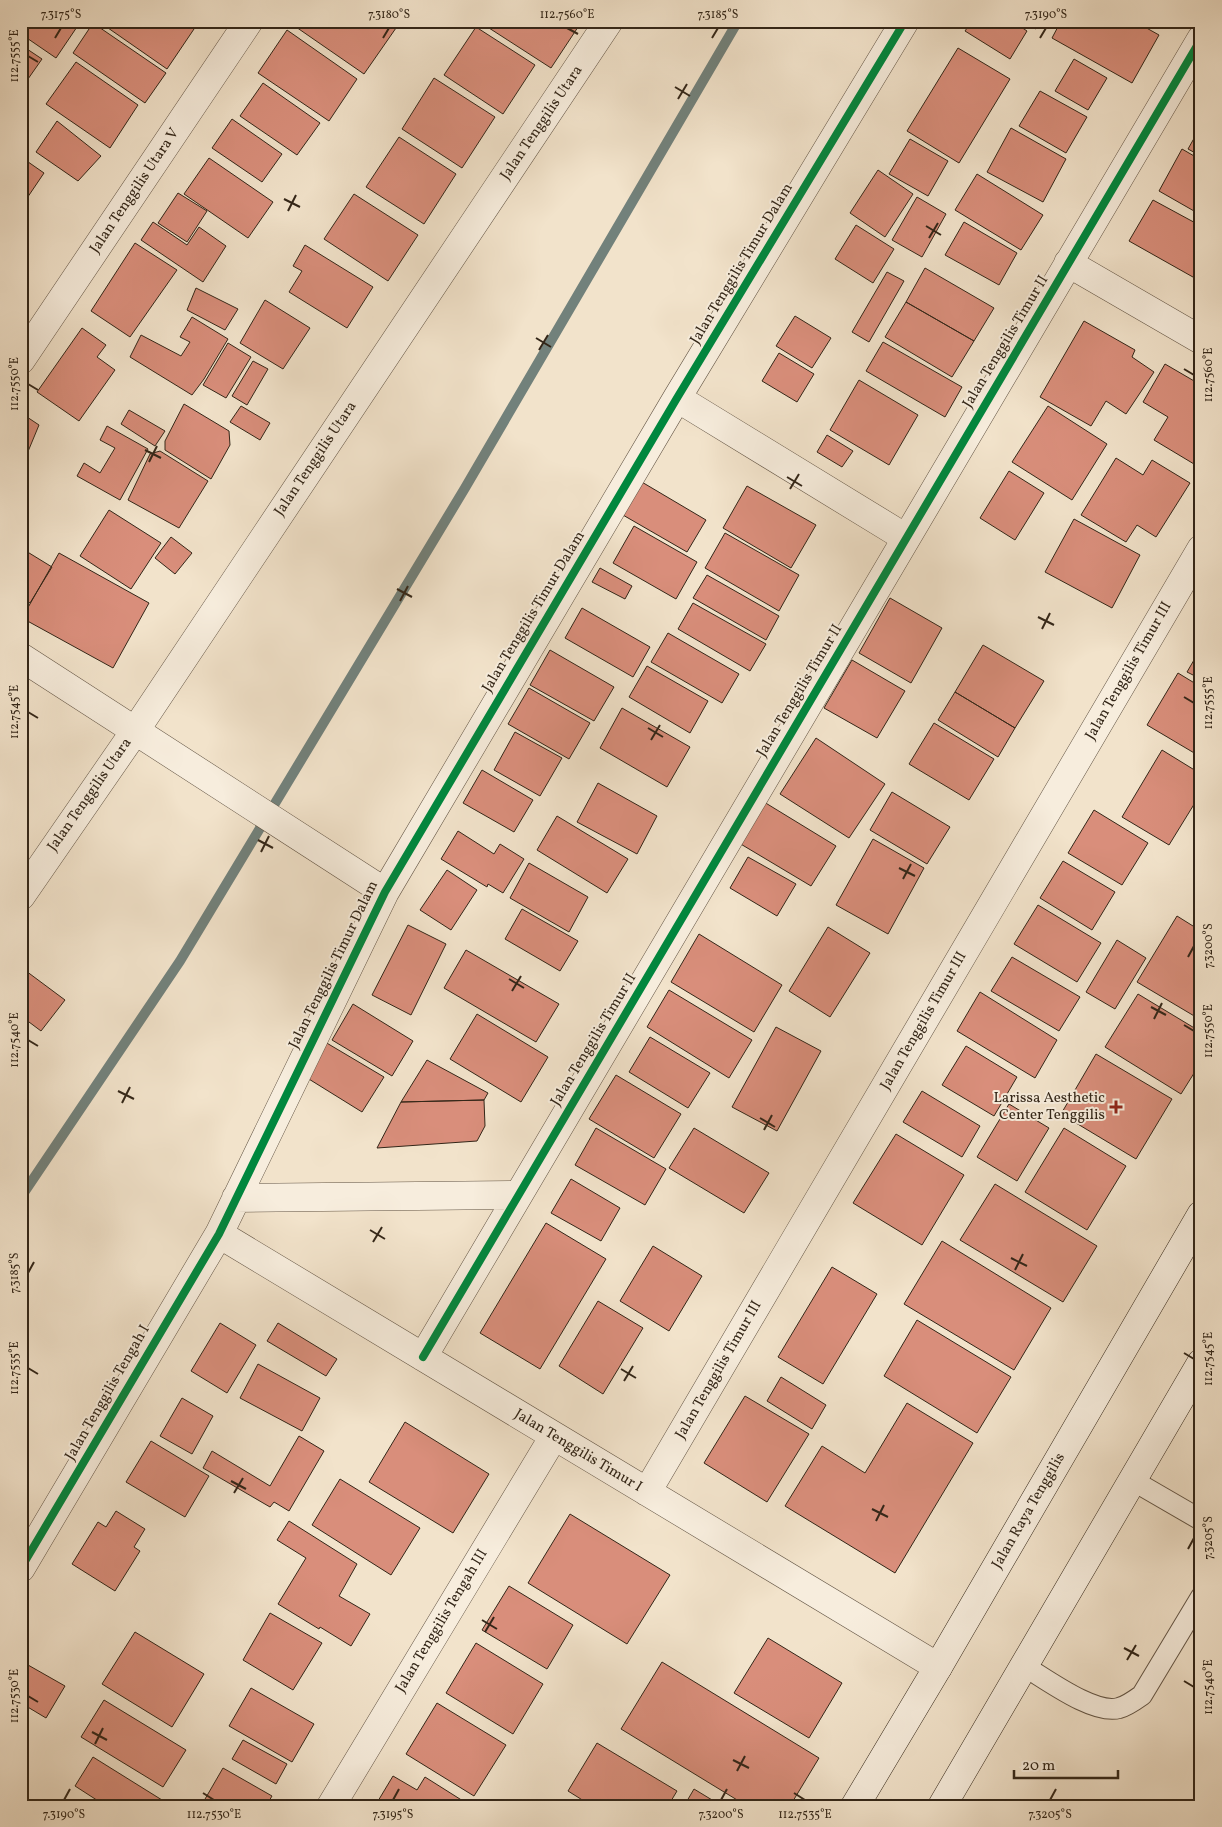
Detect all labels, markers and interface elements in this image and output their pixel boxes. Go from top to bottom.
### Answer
text: 7.3175°S [41,7,81,23]
text: 7.3180°S [368,7,410,23]
text: 112.7560°E [540,7,594,23]
text: 7.3185°S [698,7,738,23]
text: 7.3190°S [1025,7,1067,23]
text: 112.7555°E [7,29,23,83]
street label: Jalan Tenggilis Utara [496,61,588,185]
street label: Jalan Tenggilis Utara V [85,124,185,258]
street label: Jalan Tenggilis Timur Dalam [685,179,799,349]
street label: Jalan Tenggilis Timur II [958,272,1054,412]
text: 112.7560°E [1201,348,1217,402]
text: 112.7550°E [7,357,23,411]
street label: Jalan Tenggilis Utara [270,397,362,521]
street label: Jalan Tenggilis Timur Dalam [477,527,591,697]
street label: Jalan Tenggilis Timur III [1081,598,1177,744]
street label: Jalan Tenggilis Timur II [752,621,848,761]
text: 112.7555°E [1201,676,1217,730]
text: 112.7545°E [7,685,23,739]
street label: Jalan Tenggilis Utara [43,734,137,856]
street label: Jalan Tenggilis Timur Dalam [284,877,384,1053]
text: 7.3200°S [1201,923,1217,969]
street label: Jalan Tenggilis Timur III [876,948,972,1094]
street label: Jalan Tenggilis Timur II [546,970,642,1110]
text: 112.7550°E [1201,1004,1217,1058]
text: 112.7540°E [7,1012,23,1068]
place label: Larissa Aesthetic Center Tenggilis [993,1088,1105,1126]
marker: Larissa Aesthetic Center Tenggilis [1109,1100,1123,1114]
text: 7.3185°S [7,1253,23,1293]
street label: Jalan Tenggilis Timur III [671,1297,767,1443]
street label: Jalan Tenggilis Tengah I [60,1321,156,1465]
text: 112.7545°E [1201,1332,1217,1386]
text: 112.7535°E [7,1341,23,1395]
street label: Jalan Tenggilis Timur I [510,1404,646,1498]
street label: Jalan Raya Tenggilis [987,1449,1071,1573]
text: 7.3205°S [1201,1516,1217,1560]
street label: Jalan Tenggilis Tengah III [391,1545,493,1697]
text: 112.7540°E [1201,1659,1217,1715]
text: 112.7530°E [7,1669,23,1723]
scale bar [1014,1747,1118,1779]
text: 20 m [1022,1756,1055,1777]
text: 7.3190°S [43,1807,85,1823]
text: 112.7530°E [187,1807,241,1823]
text: 7.3195°S [373,1807,413,1823]
text: 7.3200°S [698,1807,744,1823]
text: 112.7535°E [778,1807,832,1823]
text: 7.3205°S [1028,1807,1072,1823]

